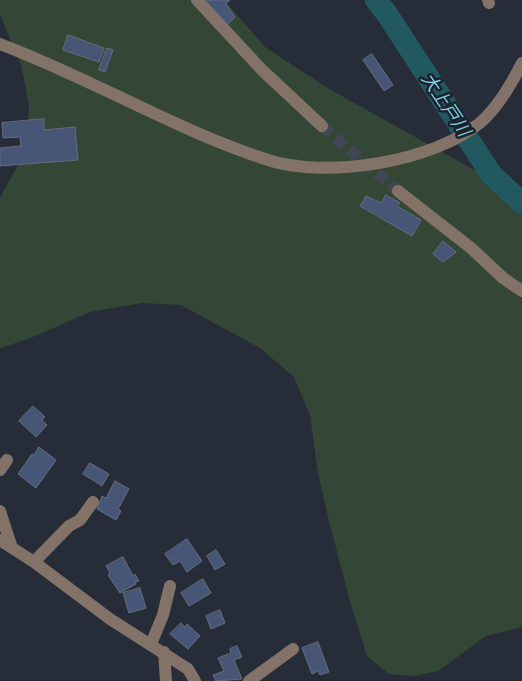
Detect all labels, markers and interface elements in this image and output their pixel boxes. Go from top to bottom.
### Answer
water label: 大上戸川 [416,69,474,141]

